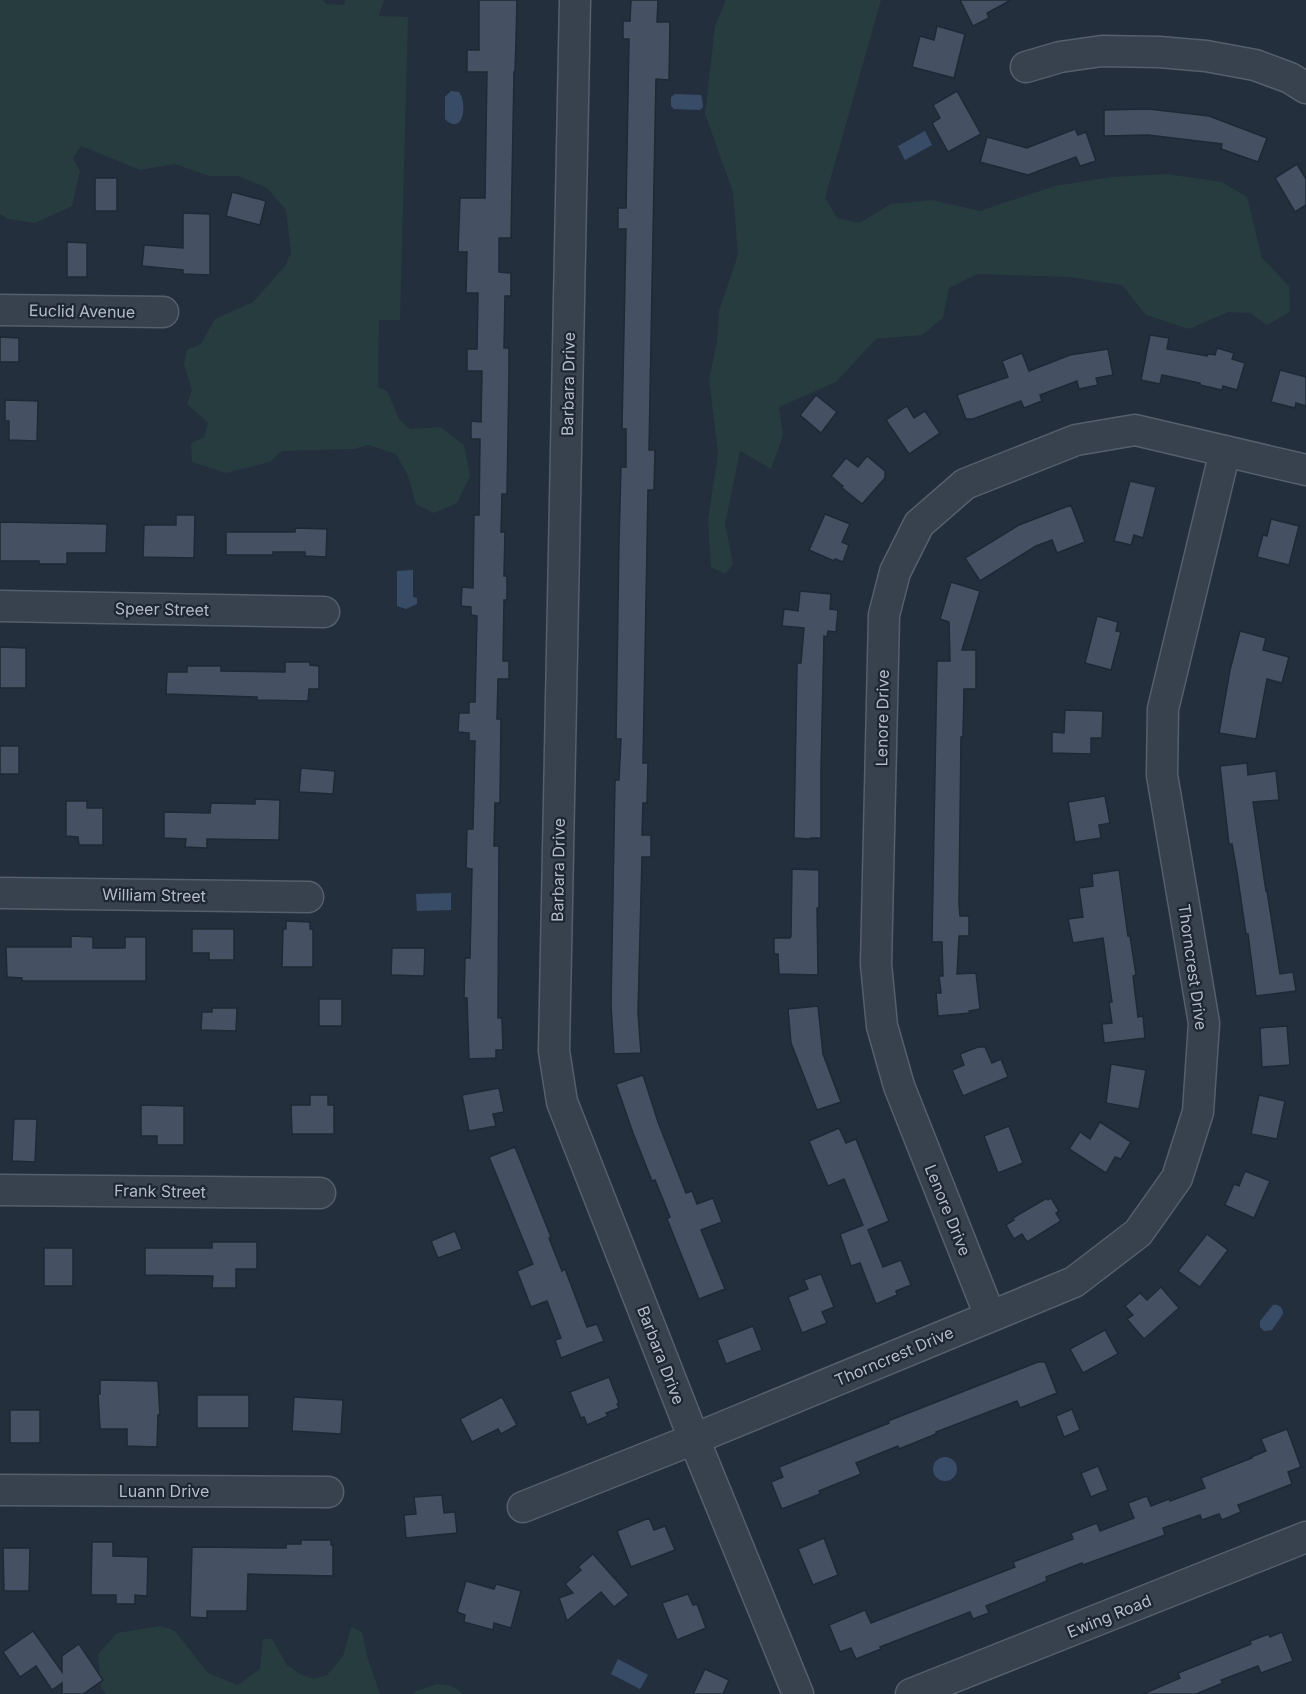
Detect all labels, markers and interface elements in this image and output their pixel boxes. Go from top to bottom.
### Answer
street label: Euclid Avenue [29,300,135,322]
street label: Barbara Drive [557,332,579,436]
street label: Speer Street [115,598,209,620]
street label: Lenore Drive [871,669,893,767]
street label: Barbara Drive [547,818,569,922]
street label: William Street [102,884,206,906]
street label: Thorncrest Drive [1174,903,1212,1031]
street label: Lenore Drive [921,1161,975,1259]
street label: Frank Street [114,1180,206,1202]
street label: Barbara Drive [633,1303,689,1407]
street label: Thorncrest Drive [832,1322,956,1390]
street label: Luann Drive [119,1481,209,1501]
street label: Ewing Road [1064,1590,1154,1642]

